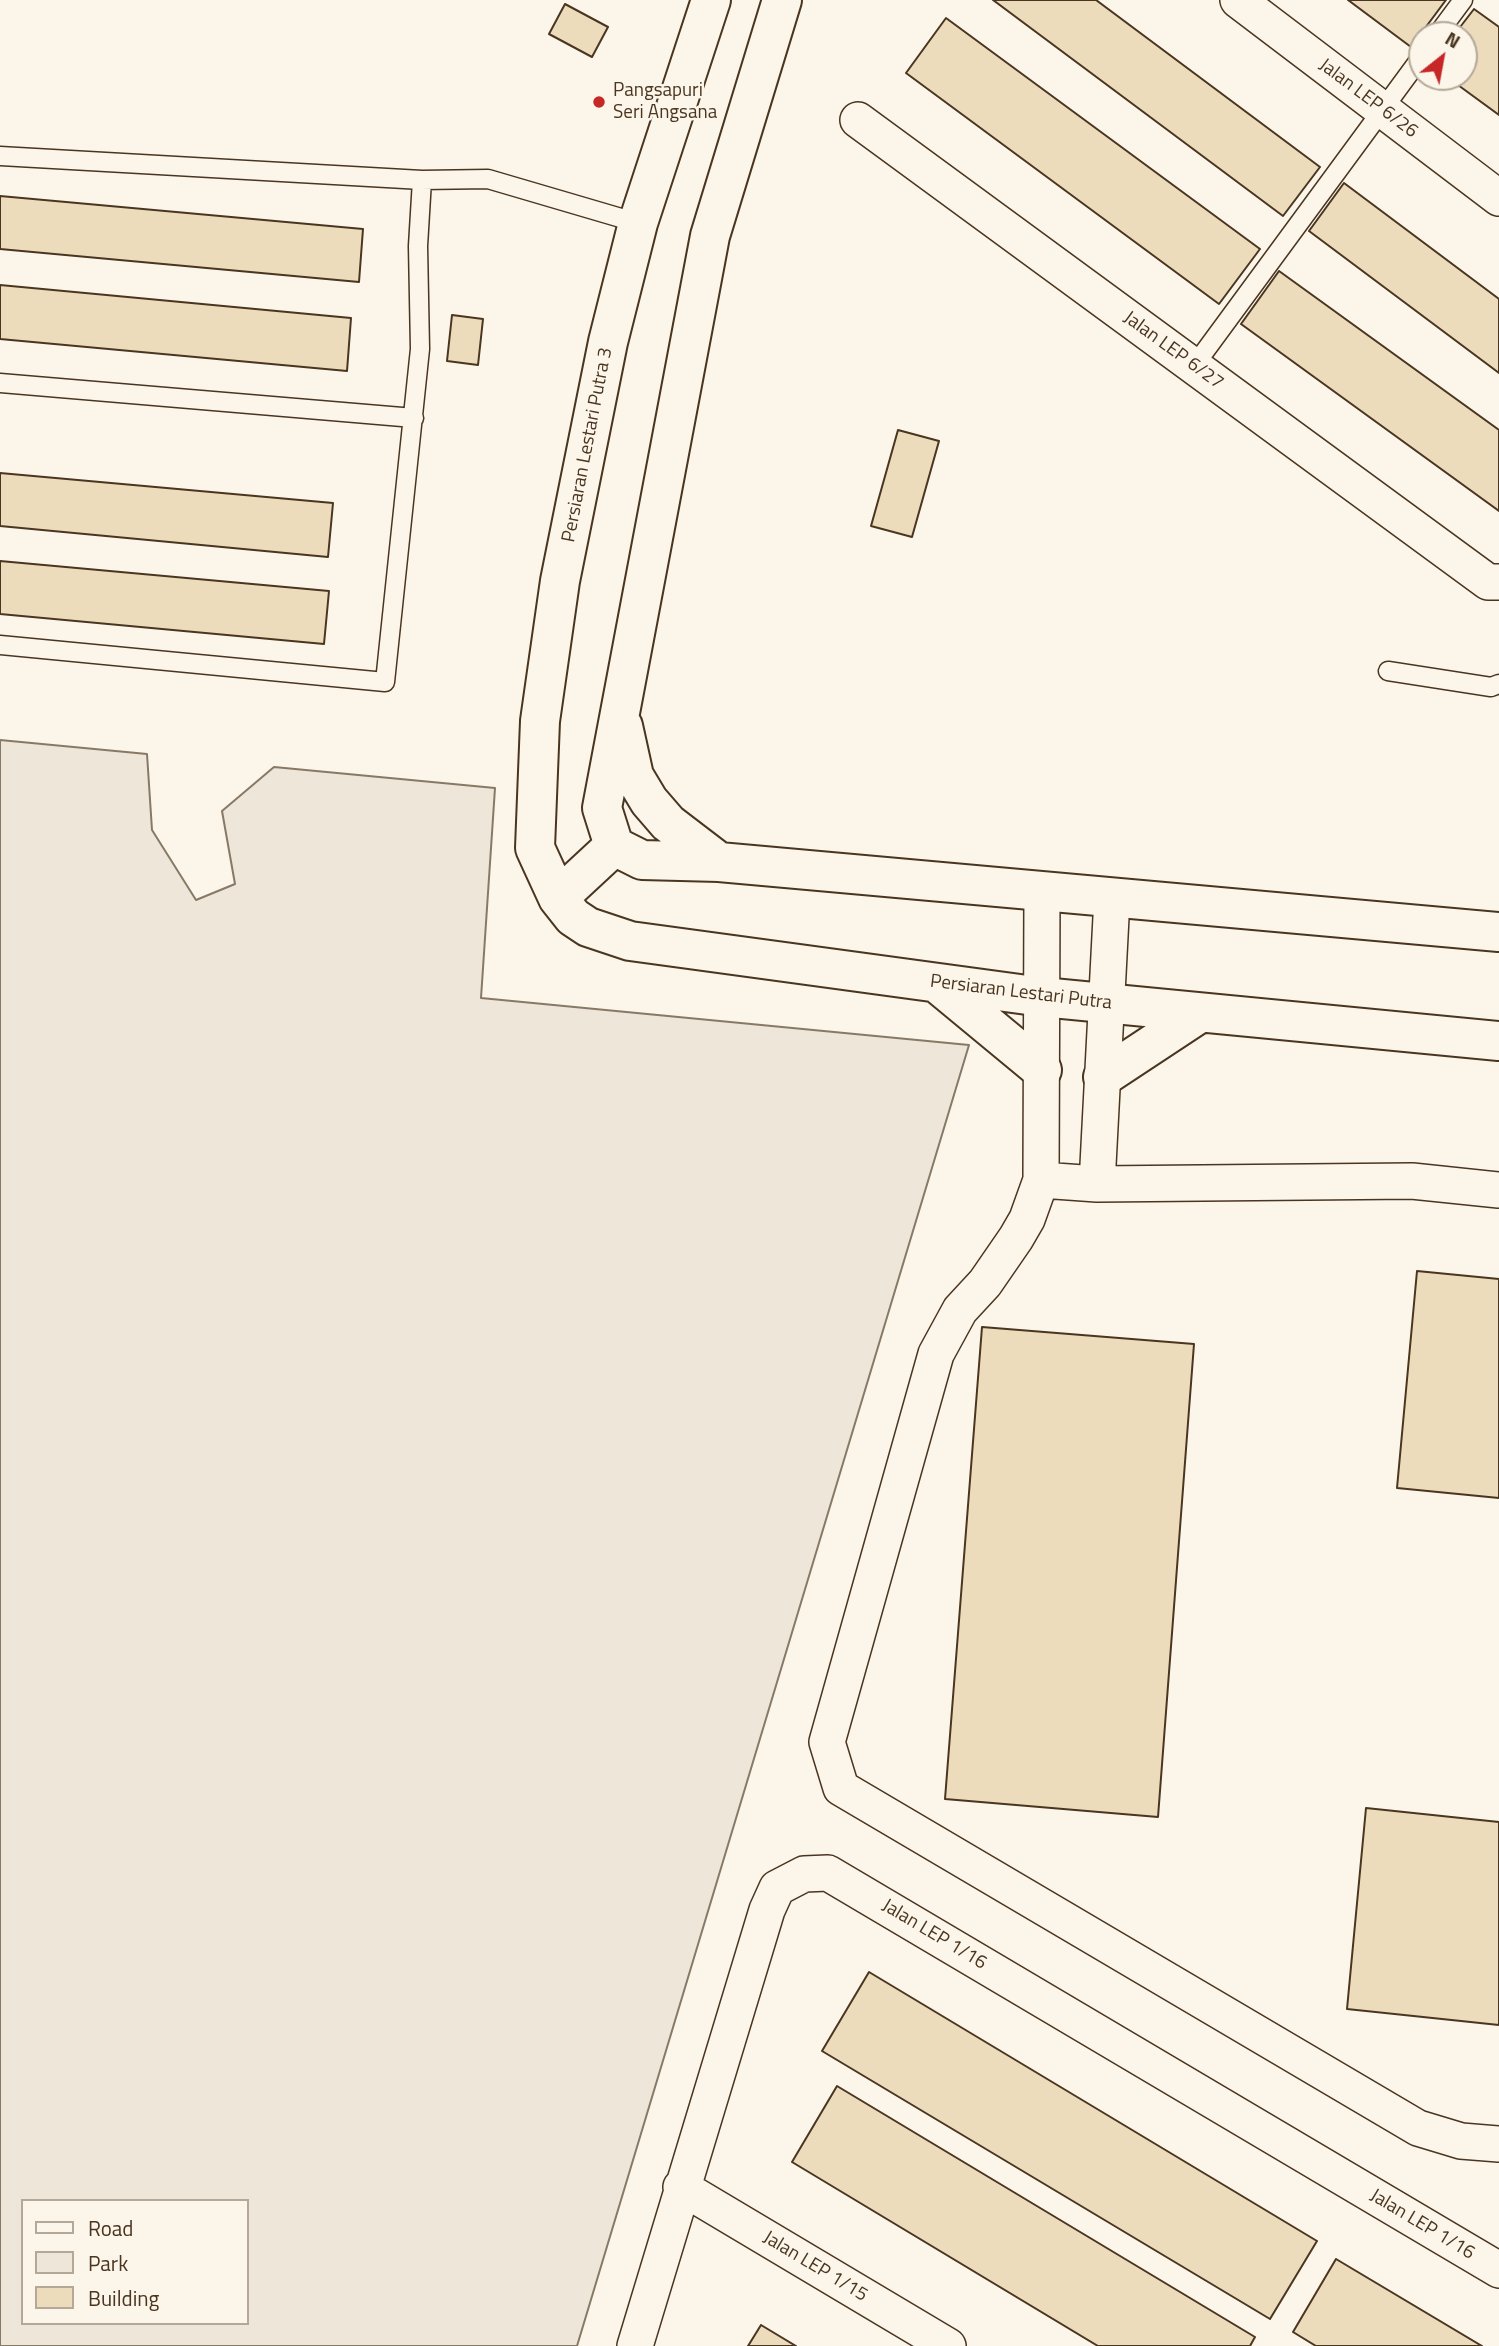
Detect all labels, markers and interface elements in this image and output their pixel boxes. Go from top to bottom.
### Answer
north arrow [1408,21,1478,91]
text: N [1440,23,1466,55]
street label: Jalan LEP 6/26 [1314,54,1422,144]
place label: Pangsapuri Seri Angsana [613,80,717,124]
marker: Pangsapuri Seri Angsana [591,94,607,110]
street label: Jalan LEP 6/27 [1119,307,1227,395]
street label: Persiaran Lestari Putra 3 [558,346,618,544]
street label: Persiaran Lestari Putra [929,971,1113,1015]
street label: Jalan LEP 1/16 [878,1895,990,1975]
street label: Jalan LEP 1/16 [1366,2185,1478,2265]
legend [21,2199,248,2325]
text: Road [88,2212,133,2244]
street label: Jalan LEP 1/15 [759,2227,871,2307]
text: Park [88,2247,128,2279]
text: Building [88,2282,159,2314]

